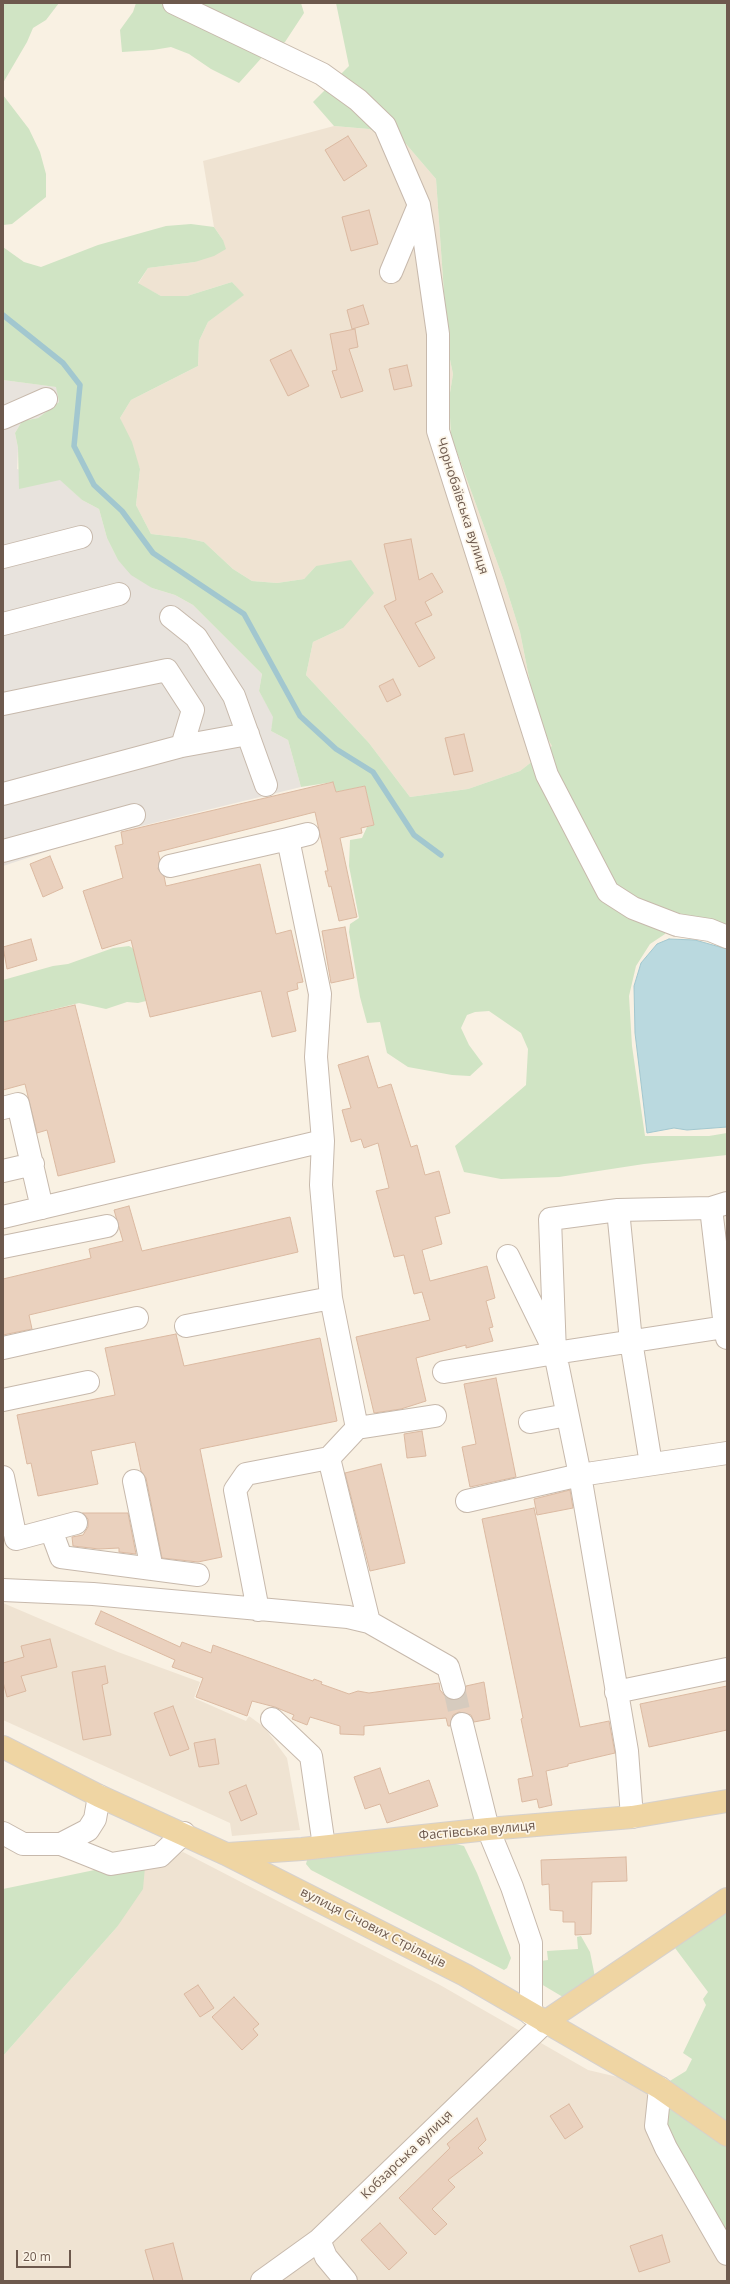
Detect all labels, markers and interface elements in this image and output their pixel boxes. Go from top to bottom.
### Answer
street label: Чорнобаївська вулиця [433,436,491,576]
street label: Фастівська вулиця [418,1818,536,1844]
street label: вулиця Січових Стрільців [298,1884,448,1972]
street label: Кобзарська вулиця [358,2107,456,2203]
scale bar [18,2242,73,2268]
text: 20 m [23,2248,51,2265]

